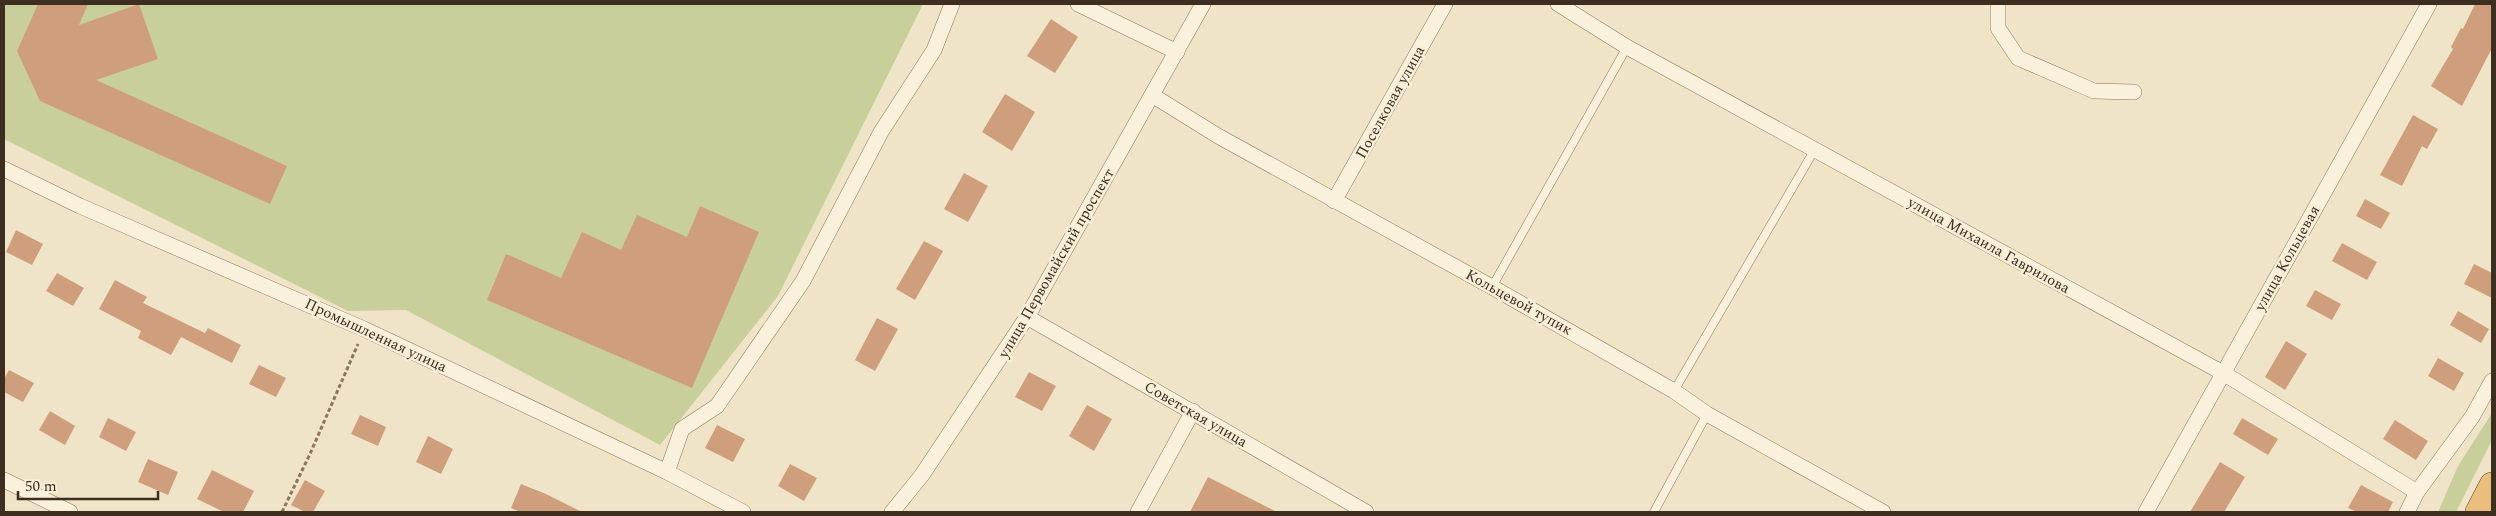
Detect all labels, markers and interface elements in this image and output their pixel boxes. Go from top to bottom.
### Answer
street label: Поселковая улица [1350,41,1431,163]
street label: улица Первомайский проспект [992,164,1120,363]
street label: улица Михаила Гаврилова [1902,191,2075,300]
street label: улица Кольцевая [2248,201,2326,316]
street label: Кольцевой тупик [1461,263,1577,341]
street label: Промышленная улица [301,292,451,379]
street label: Советская улица [1140,375,1252,454]
scale bar [18,468,158,500]
text: 50 m [25,475,57,498]

